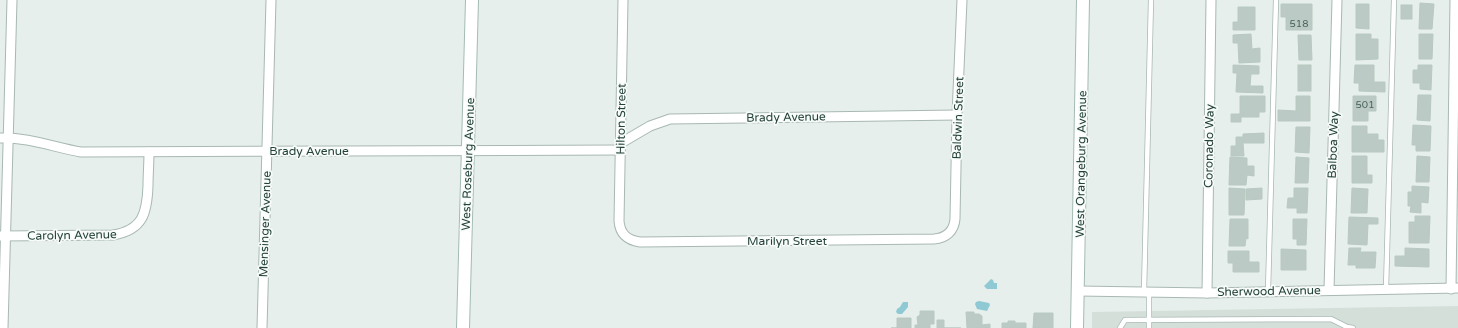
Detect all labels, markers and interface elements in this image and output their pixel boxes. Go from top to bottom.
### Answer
house number: 518 [1290,18,1308,30]
street label: Baldwin Street [950,76,966,160]
street label: Hilton Street [613,83,629,155]
street label: West Orangeburg Avenue [1073,90,1089,238]
street label: West Roseburg Avenue [459,97,477,231]
house number: 501 [1356,99,1374,111]
street label: Coronado Way [1201,103,1217,188]
street label: Brady Avenue [746,109,826,125]
street label: Balboa Way [1325,110,1341,179]
street label: Brady Avenue [269,144,349,158]
street label: Mensinger Avenue [256,170,274,278]
street label: Carolyn Avenue [27,227,117,243]
street label: Marilyn Street [747,234,827,248]
street label: Sherwood Avenue [1217,283,1321,299]

